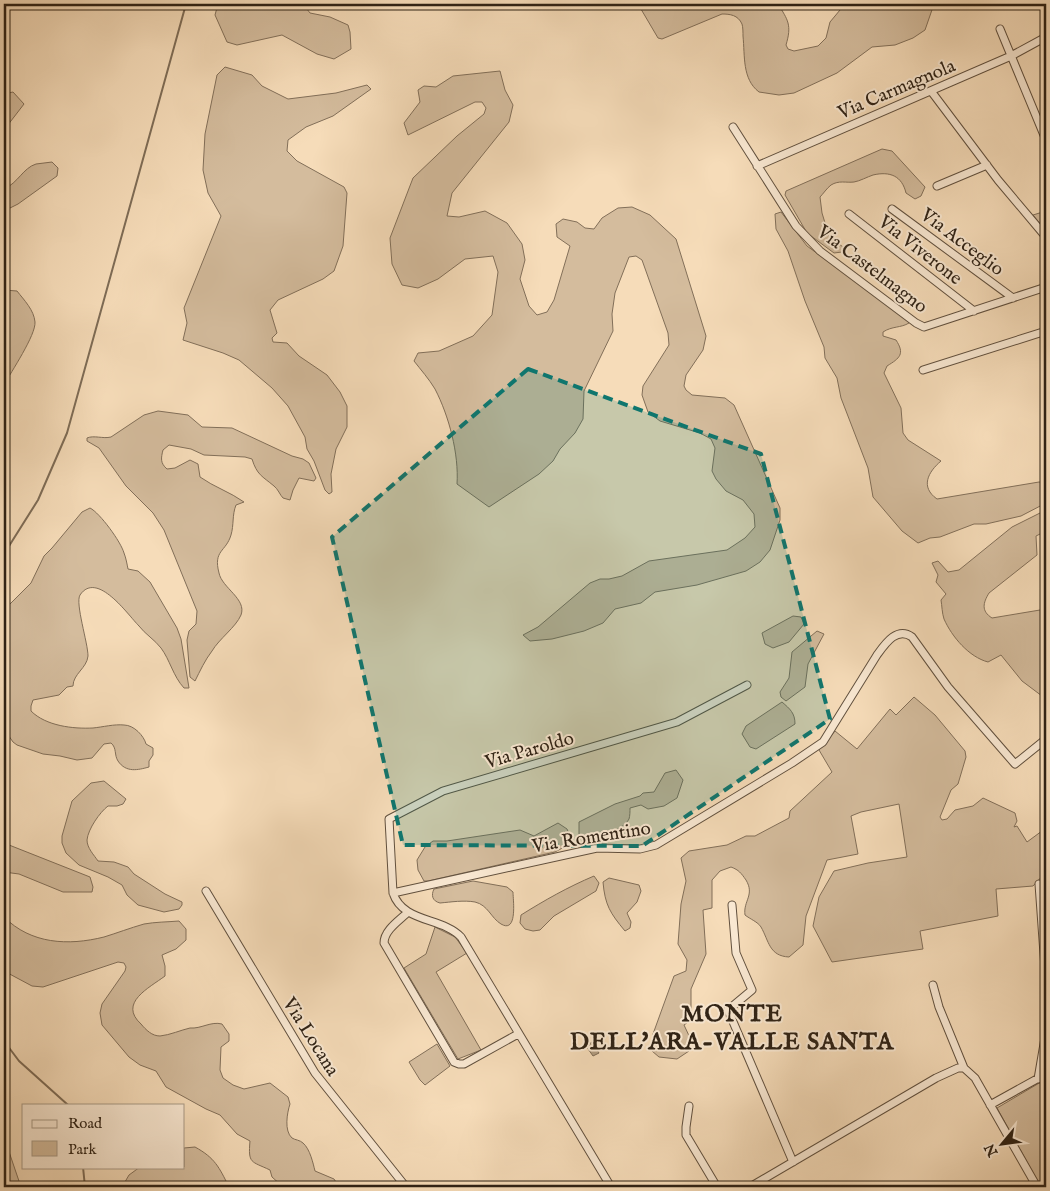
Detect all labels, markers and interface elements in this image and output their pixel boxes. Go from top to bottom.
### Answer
street label: Via Carmagnola [833,54,960,126]
street label: Via Acceglio [914,203,1008,282]
street label: Via Viverone [872,210,967,291]
street label: Via Castelmagno [811,220,932,319]
street label: Via Paroldo [481,727,577,775]
street label: Via Romentino [529,817,652,859]
street label: Via Locana [276,992,344,1082]
district label: MONTE DELL'ARA-VALLE SANTA [570,999,895,1058]
legend [22,1104,185,1168]
text: Road [68,1114,103,1133]
north arrow [978,1118,1028,1168]
text: Park [68,1140,98,1159]
text: N [981,1140,1003,1160]

